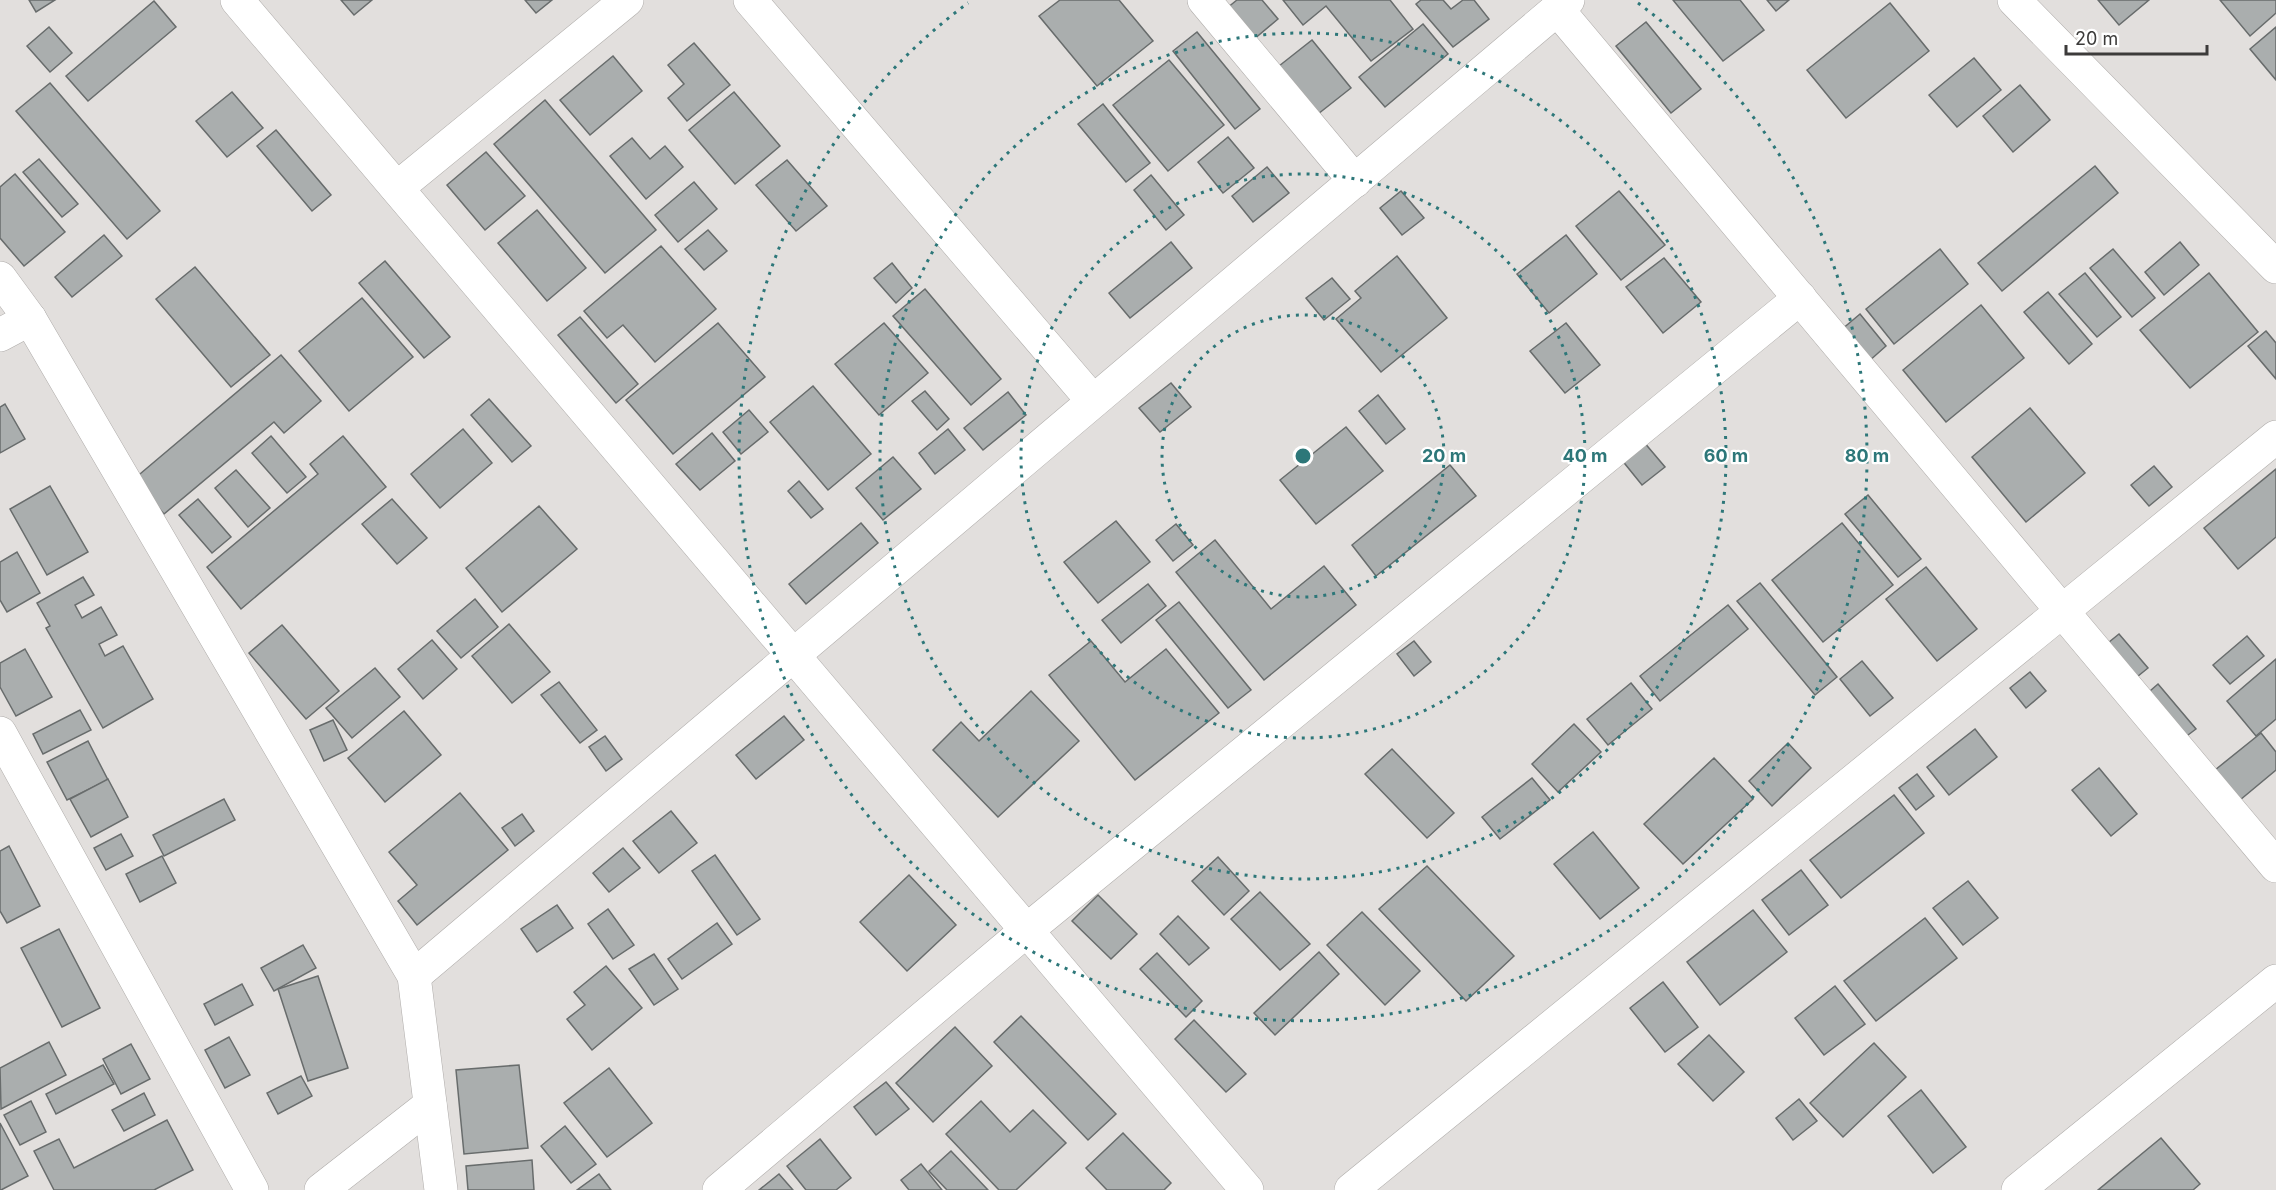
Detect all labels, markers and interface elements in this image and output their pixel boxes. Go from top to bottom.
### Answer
scale bar [2066,18,2207,56]
text: 20 m [2075,28,2118,49]
text: 20 m [1422,445,1466,466]
text: 40 m [1563,445,1608,466]
text: 60 m [1704,445,1748,466]
text: 80 m [1845,445,1889,466]
centre of rings [1293,446,1313,466]

